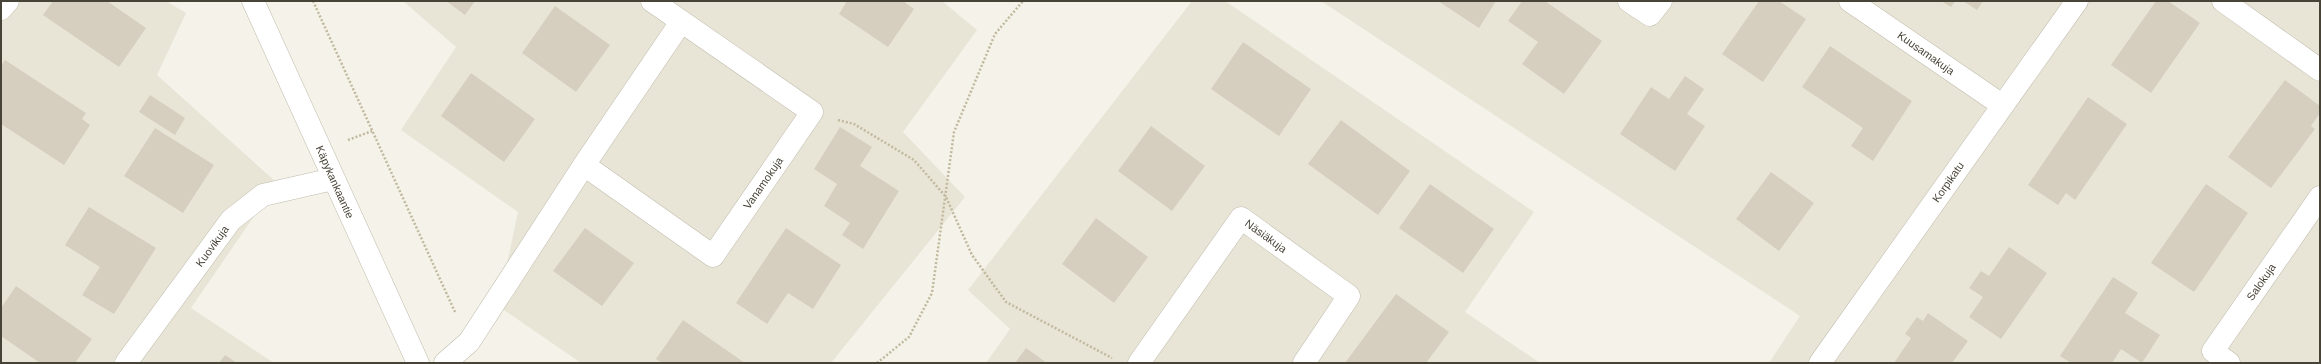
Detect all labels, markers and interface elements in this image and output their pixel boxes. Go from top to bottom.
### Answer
street label: Kuusamakuja [1895,29,1957,78]
street label: Käpykankaantie [314,144,356,220]
street label: Vanamokuja [741,154,786,211]
street label: Korpikatu [1930,160,1966,204]
street label: Näsiäkuja [1243,217,1290,256]
street label: Kuovikuja [193,222,231,269]
street label: Salokuja [2244,261,2279,303]

